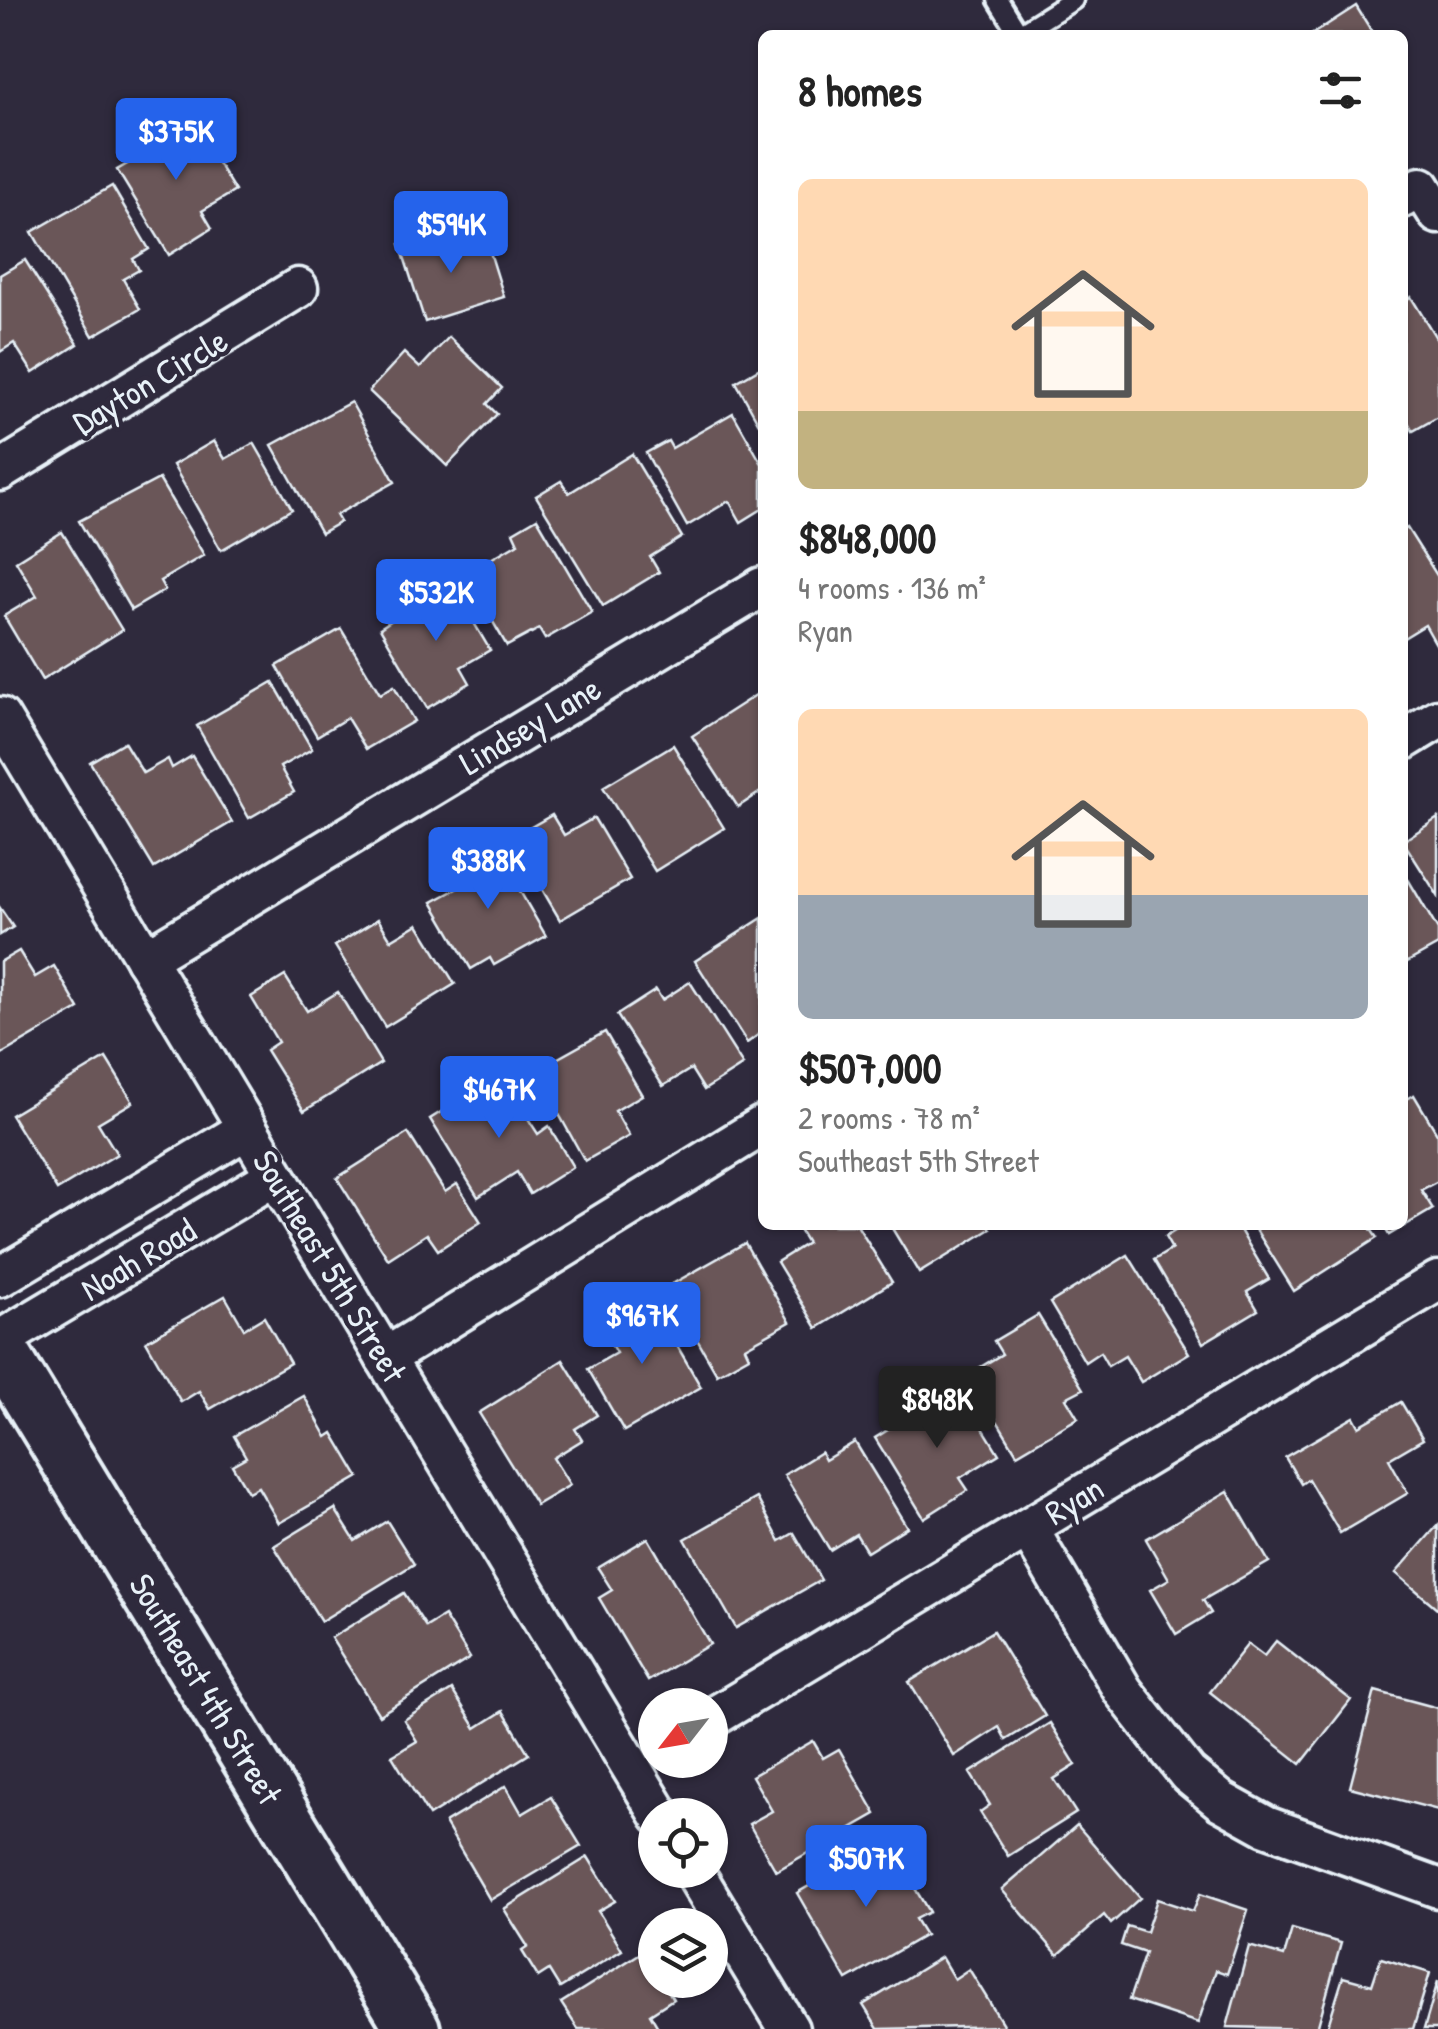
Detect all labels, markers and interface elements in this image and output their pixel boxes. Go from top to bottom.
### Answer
text: 8 homes [798,62,922,119]
icon: filters [1313,63,1368,118]
pin: $375K [106,98,246,183]
text: $375K [138,109,214,152]
pin: $594K [381,191,521,276]
text: $594K [416,202,486,245]
icon: home [993,244,1173,424]
street label: Dayton Circle [64,316,236,446]
text: $848,000 [798,509,936,566]
pin: $532K [366,559,506,644]
text: 4 rooms · 136 m² [798,566,986,609]
text: $532K [398,570,474,613]
text: Ryan [798,609,853,652]
street label: Lindsey Lane [451,664,609,786]
icon: home [993,774,1173,954]
pin: $388K [418,827,558,912]
text: $388K [450,838,526,881]
text: $507,000 [798,1039,942,1096]
pin: $467K [429,1056,569,1141]
text: $467K [462,1067,536,1110]
text: 2 rooms · 78 m² [798,1096,980,1139]
text: Southeast 5th Street [798,1139,1039,1182]
street label: Southeast 5th Street [242,1141,418,1392]
street label: Noah Road [72,1206,204,1312]
pin: $967K [572,1282,712,1367]
text: $967K [605,1293,679,1336]
pin: $848K [867,1366,1007,1451]
text: $848K [901,1377,973,1420]
street label: Ryan [1036,1464,1112,1536]
street label: Southeast 4th Street [119,1565,294,1814]
north arrow [638,1688,728,1778]
map controls [638,1688,728,1998]
button: locate [638,1798,728,1888]
pin: $507K [796,1825,936,1910]
text: $507K [828,1836,904,1879]
button: layers [638,1908,728,1998]

